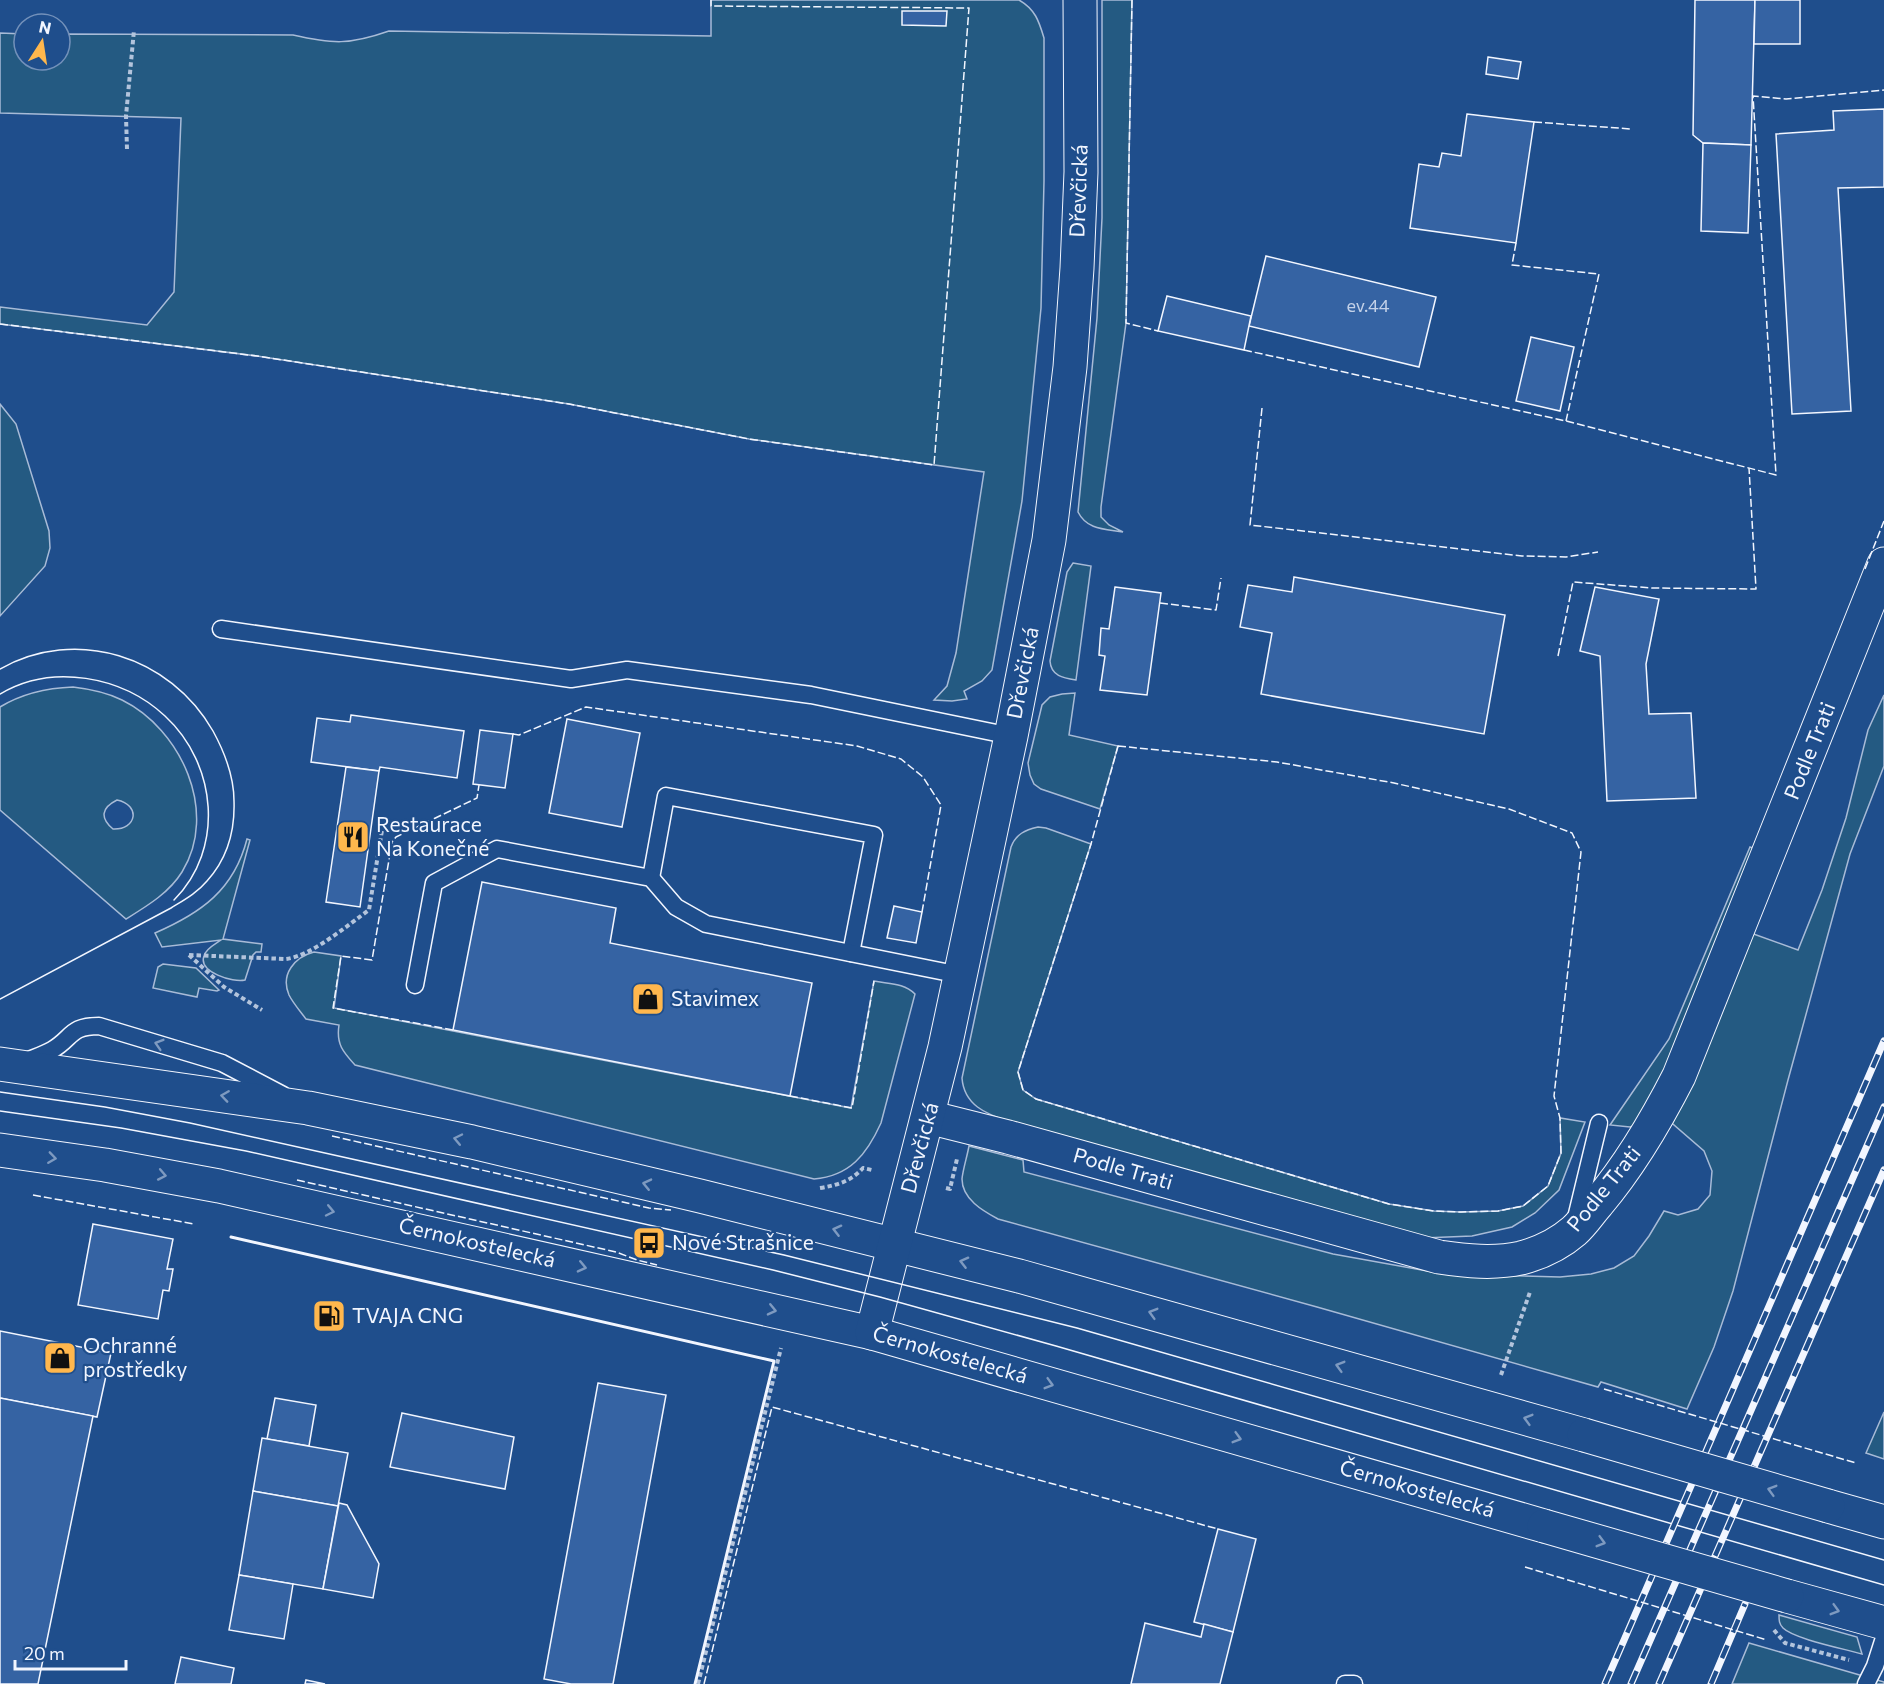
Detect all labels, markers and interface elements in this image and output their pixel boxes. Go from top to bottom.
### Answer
north arrow [12,12,72,72]
text: N [37,16,53,37]
street label: Dřevčická [1063,144,1092,238]
house number: ev.44 [1346,294,1390,316]
street label: Dřevčická [1000,625,1043,721]
street label: Podle Trati [1778,698,1839,803]
place label: Restaurace Na Konečné [376,811,489,860]
restaurant icon: Restaurace Na Konečné [335,819,371,855]
shop icon: Stavimex [630,981,666,1017]
place label: Stavimex [671,985,759,1010]
one-way arrow [154,1039,165,1051]
one-way arrow [220,1090,229,1102]
street label: Dřevčická [894,1099,943,1196]
one-way arrow [453,1134,463,1147]
street label: Podle Trati [1561,1140,1645,1236]
street label: Podle Trati [1071,1141,1176,1194]
one-way arrow [48,1151,57,1163]
one-way arrow [157,1168,167,1181]
one-way arrow [643,1178,653,1191]
one-way arrow [325,1203,335,1216]
street label: Černokostelecká [397,1211,558,1272]
bus stop icon: Nové Strašnice [631,1225,667,1261]
one-way arrow [832,1225,842,1238]
place label: Nové Strašnice [672,1229,814,1254]
one-way arrow [960,1257,970,1270]
one-way arrow [577,1260,587,1273]
fuel station icon: TVAJA CNG [311,1298,347,1334]
place label: TVAJA CNG [352,1302,463,1327]
one-way arrow [767,1303,777,1316]
one-way arrow [1148,1308,1159,1320]
street label: Černokostelecká [870,1320,1031,1388]
place label: Ochranné prostředky [83,1332,188,1381]
shop icon: Ochranné prostředky [42,1340,78,1376]
one-way arrow [1335,1361,1346,1373]
one-way arrow [1043,1377,1054,1389]
one-way arrow [1523,1414,1534,1426]
one-way arrow [1232,1430,1242,1443]
street label: Černokostelecká [1337,1454,1498,1522]
one-way arrow [1767,1485,1778,1497]
one-way arrow [1595,1535,1605,1547]
one-way arrow [1830,1602,1840,1615]
scale bar [15,1633,126,1671]
text: 20 m [24,1642,65,1664]

